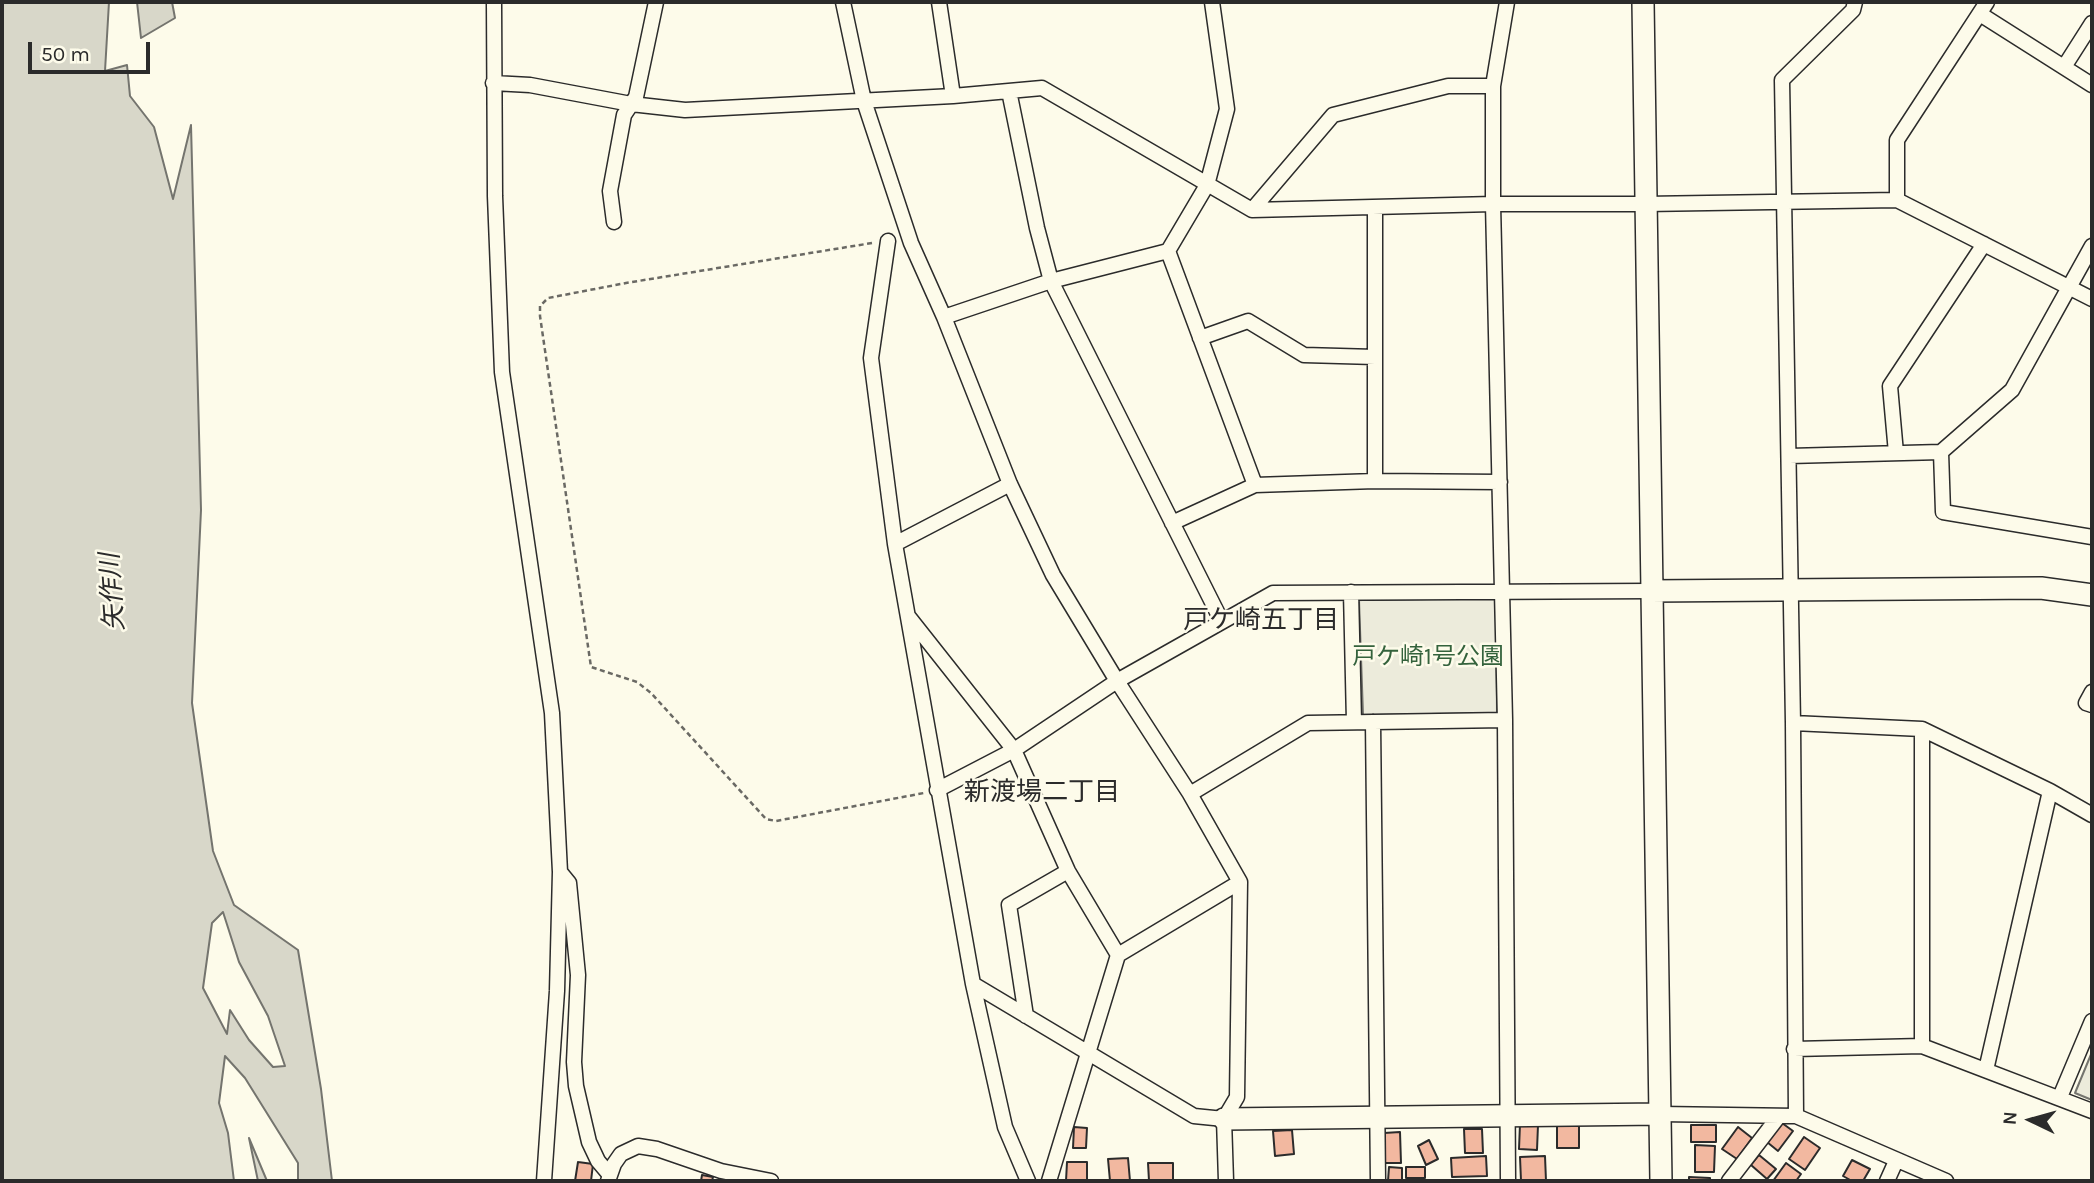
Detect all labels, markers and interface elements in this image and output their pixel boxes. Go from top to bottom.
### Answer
scale bar [32,28,154,72]
text: 50 m [41,42,90,66]
water label: 矢作川 [95,552,131,632]
district label: 戸ケ崎五丁目 [1183,605,1339,637]
park label: 戸ケ崎1号公園 [1352,643,1504,671]
district label: 新渡場二丁目 [964,777,1120,809]
north arrow [1996,1085,2066,1155]
text: N [1999,1110,2022,1126]

